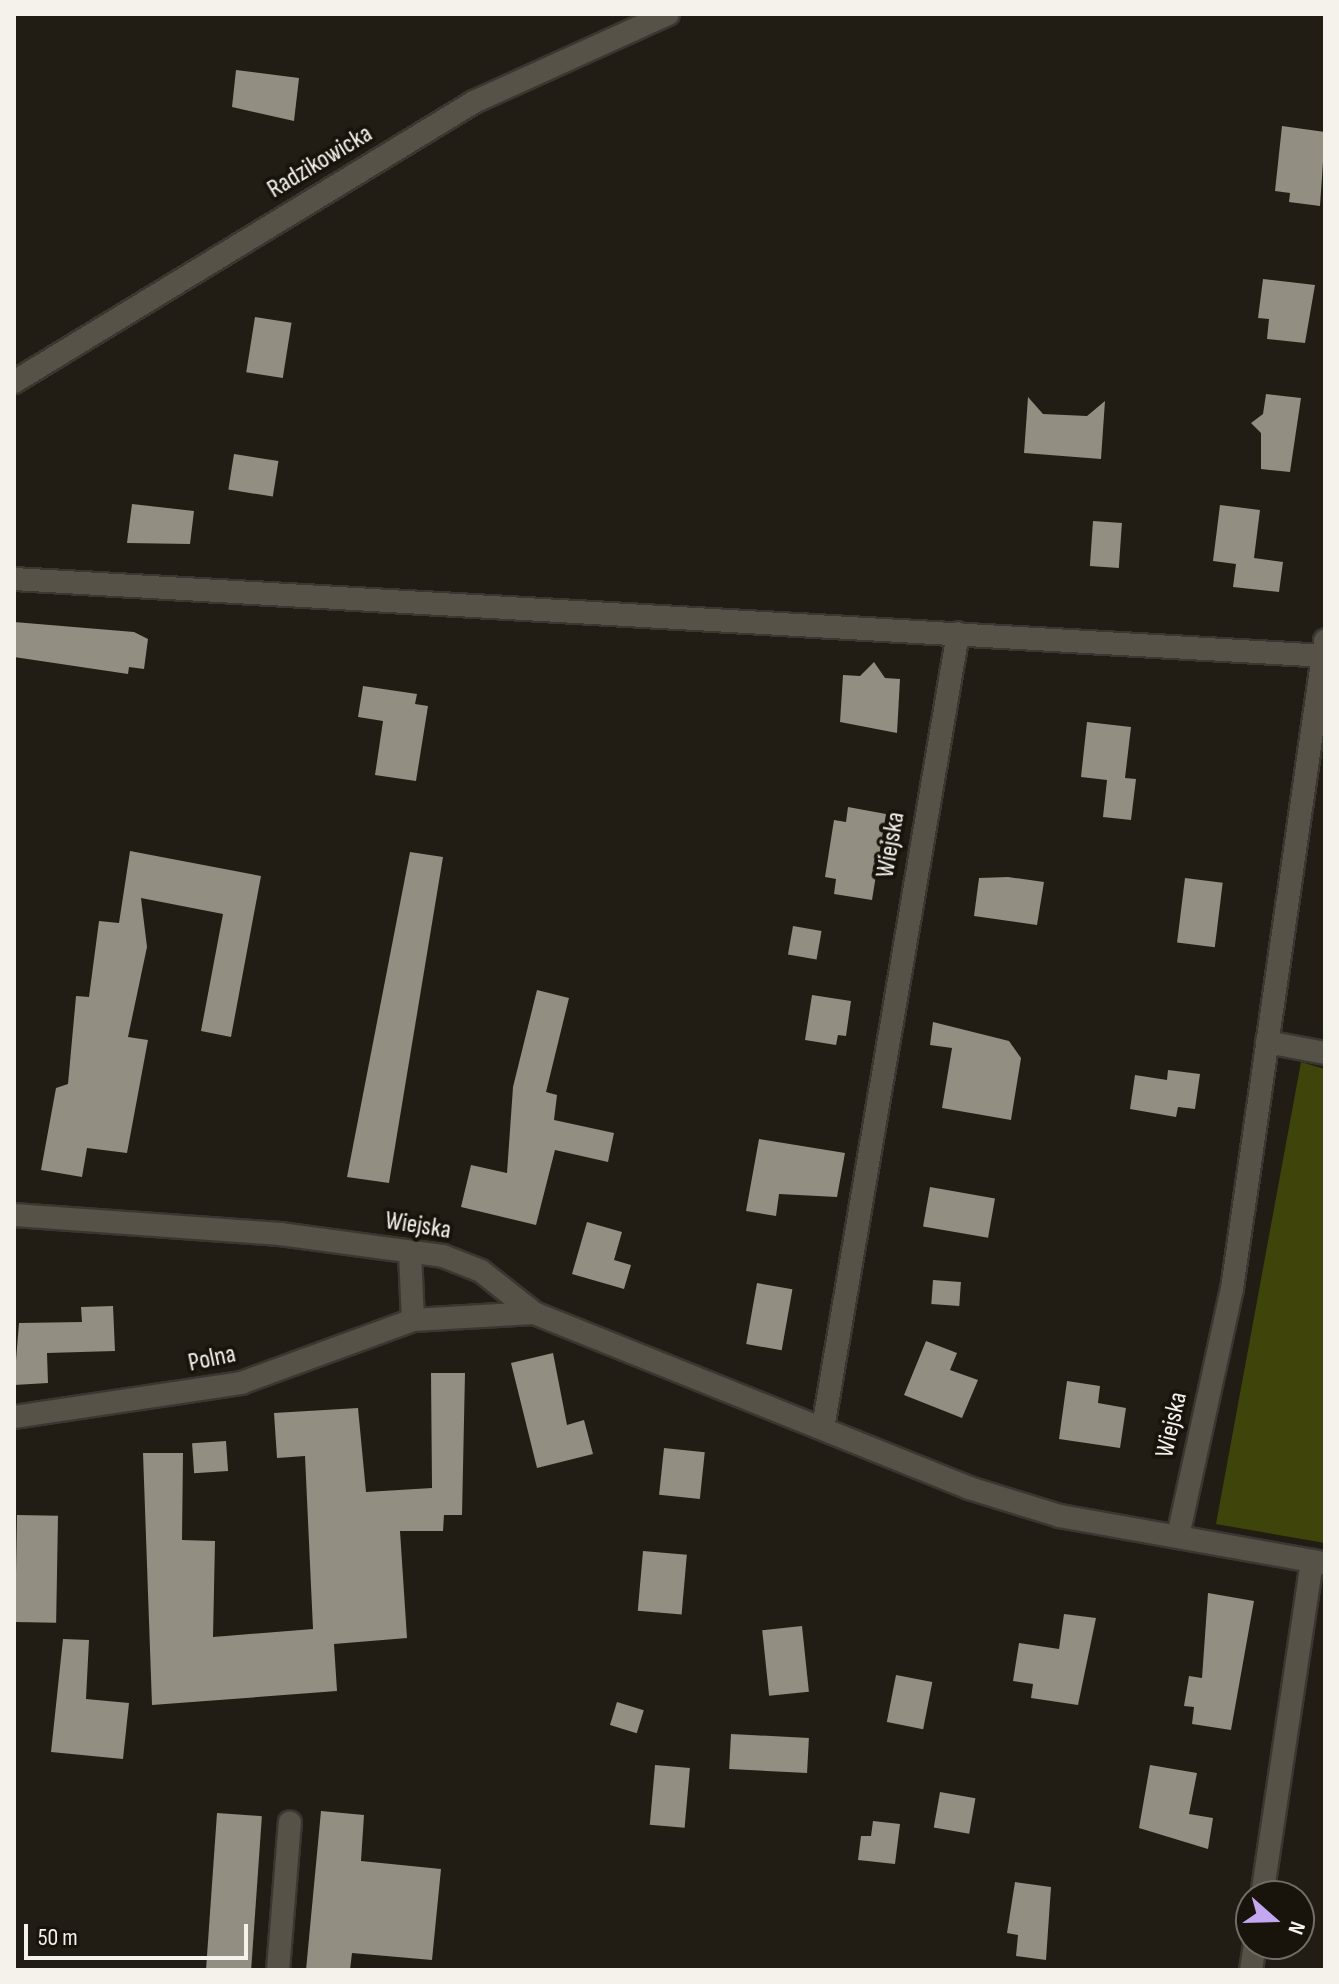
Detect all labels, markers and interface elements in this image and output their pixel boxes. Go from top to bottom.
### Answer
street label: Radzikowicka [262,119,378,205]
street label: Wiejska [870,810,912,880]
street label: Wiejska [383,1205,453,1247]
street label: Polna [185,1339,239,1379]
street label: Wiejska [1149,1389,1195,1461]
north arrow [1235,1880,1315,1960]
scale bar [28,1908,252,1958]
text: N [1281,1918,1311,1938]
text: 50 m [38,1923,78,1952]

